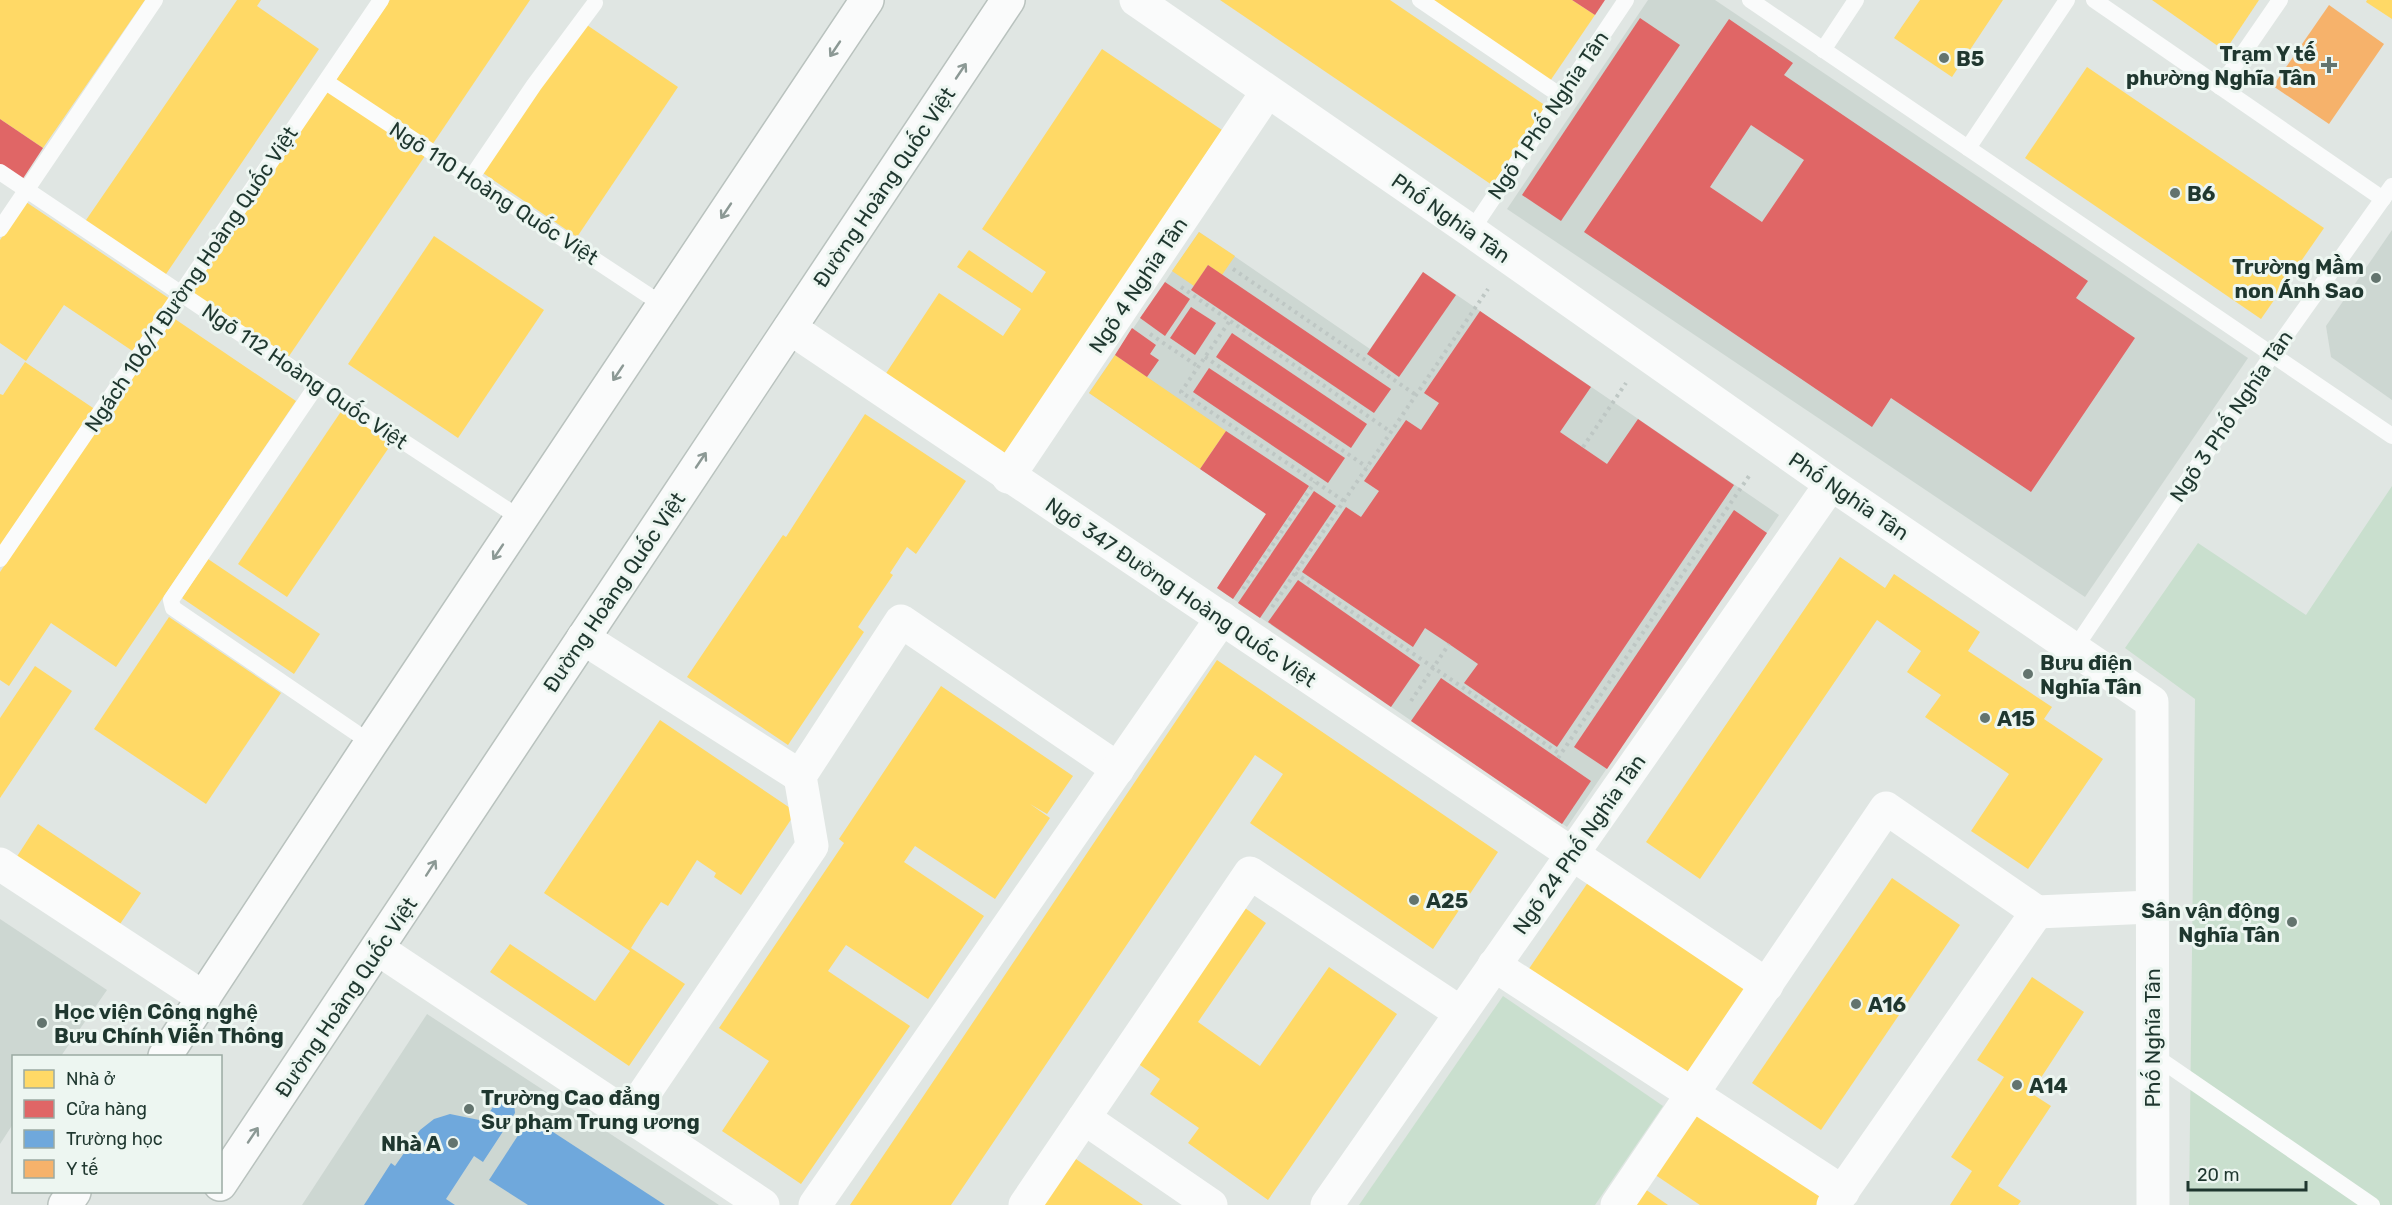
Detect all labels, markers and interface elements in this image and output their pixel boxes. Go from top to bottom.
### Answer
street label: Ngõ 1 Phố Nghĩa Tân [1482,26,1614,204]
one-way arrow [828,40,841,57]
place label: Trạm Y tế phường Nghĩa Tân [2126,41,2316,90]
place label: B5 [1956,46,1984,71]
marker: B5 [1937,51,1951,65]
marker: Trạm Y tế phường Nghĩa Tân [2320,56,2338,74]
one-way arrow [955,63,967,80]
street label: Đường Hoàng Quốc Việt [808,82,960,292]
street label: Ngõ 110 Hoàng Quốc Việt [385,116,603,270]
street label: Ngách 106/1 Đường Hoàng Quốc Việt [79,122,303,436]
street label: Phố Nghĩa Tân [1387,168,1515,268]
place label: B6 [2187,181,2216,206]
marker: B6 [2168,186,2182,200]
one-way arrow [720,202,732,218]
street label: Ngõ 4 Nghĩa Tân [1083,212,1193,358]
place label: Trường Mầm non Ánh Sao [2232,254,2364,303]
marker: Trường Mầm non Ánh Sao [2369,271,2383,285]
street label: Ngõ 112 Hoàng Quốc Việt [197,298,413,454]
street label: Ngõ 3 Phố Nghĩa Tân [2164,326,2298,506]
one-way arrow [611,364,624,381]
street label: Phố Nghĩa Tân [1784,447,1914,545]
one-way arrow [695,453,707,469]
street label: Đường Hoàng Quốc Việt [538,487,690,697]
street label: Ngõ 347 Đường Hoàng Quốc Việt [1041,492,1321,692]
one-way arrow [492,544,504,560]
place label: Bưu điện Nghĩa Tân [2040,650,2142,699]
marker: Bưu điện Nghĩa Tân [2021,667,2035,681]
place label: A15 [1997,706,2035,731]
marker: A15 [1978,711,1992,725]
street label: Ngõ 24 Phố Nghĩa Tân [1507,749,1651,939]
one-way arrow [425,860,437,877]
place label: A25 [1426,888,1468,913]
street label: Đường Hoàng Quốc Việt [270,892,422,1102]
marker: A25 [1407,893,1421,907]
place label: Sân vận động Nghĩa Tân [2141,898,2280,947]
marker: Sân vận động Nghĩa Tân [2285,915,2299,929]
street label: Phố Nghĩa Tân [2140,968,2165,1108]
place label: A16 [1868,992,1907,1017]
marker: A16 [1849,997,1863,1011]
place label: Học viện Công nghệ Bưu Chính Viễn Thông [54,999,284,1048]
marker: Học viện Công nghệ Bưu Chính Viễn Thông [35,1016,49,1030]
legend [12,1055,222,1193]
text: Nhà ở [66,1068,116,1090]
place label: A14 [2029,1073,2068,1098]
marker: A14 [2010,1078,2024,1092]
place label: Trường Cao đẳng Sư phạm Trung ương [481,1085,700,1134]
text: Cửa hàng [66,1098,147,1120]
marker: Trường Cao đẳng Sư phạm Trung ương [462,1102,476,1116]
one-way arrow [247,1127,259,1144]
text: Trường học [66,1128,163,1150]
place label: Nhà A [381,1131,441,1156]
marker: Nhà A [446,1136,460,1150]
scale bar [2188,1154,2306,1192]
text: Y tế [66,1157,98,1180]
text: 20 m [2197,1164,2239,1186]

